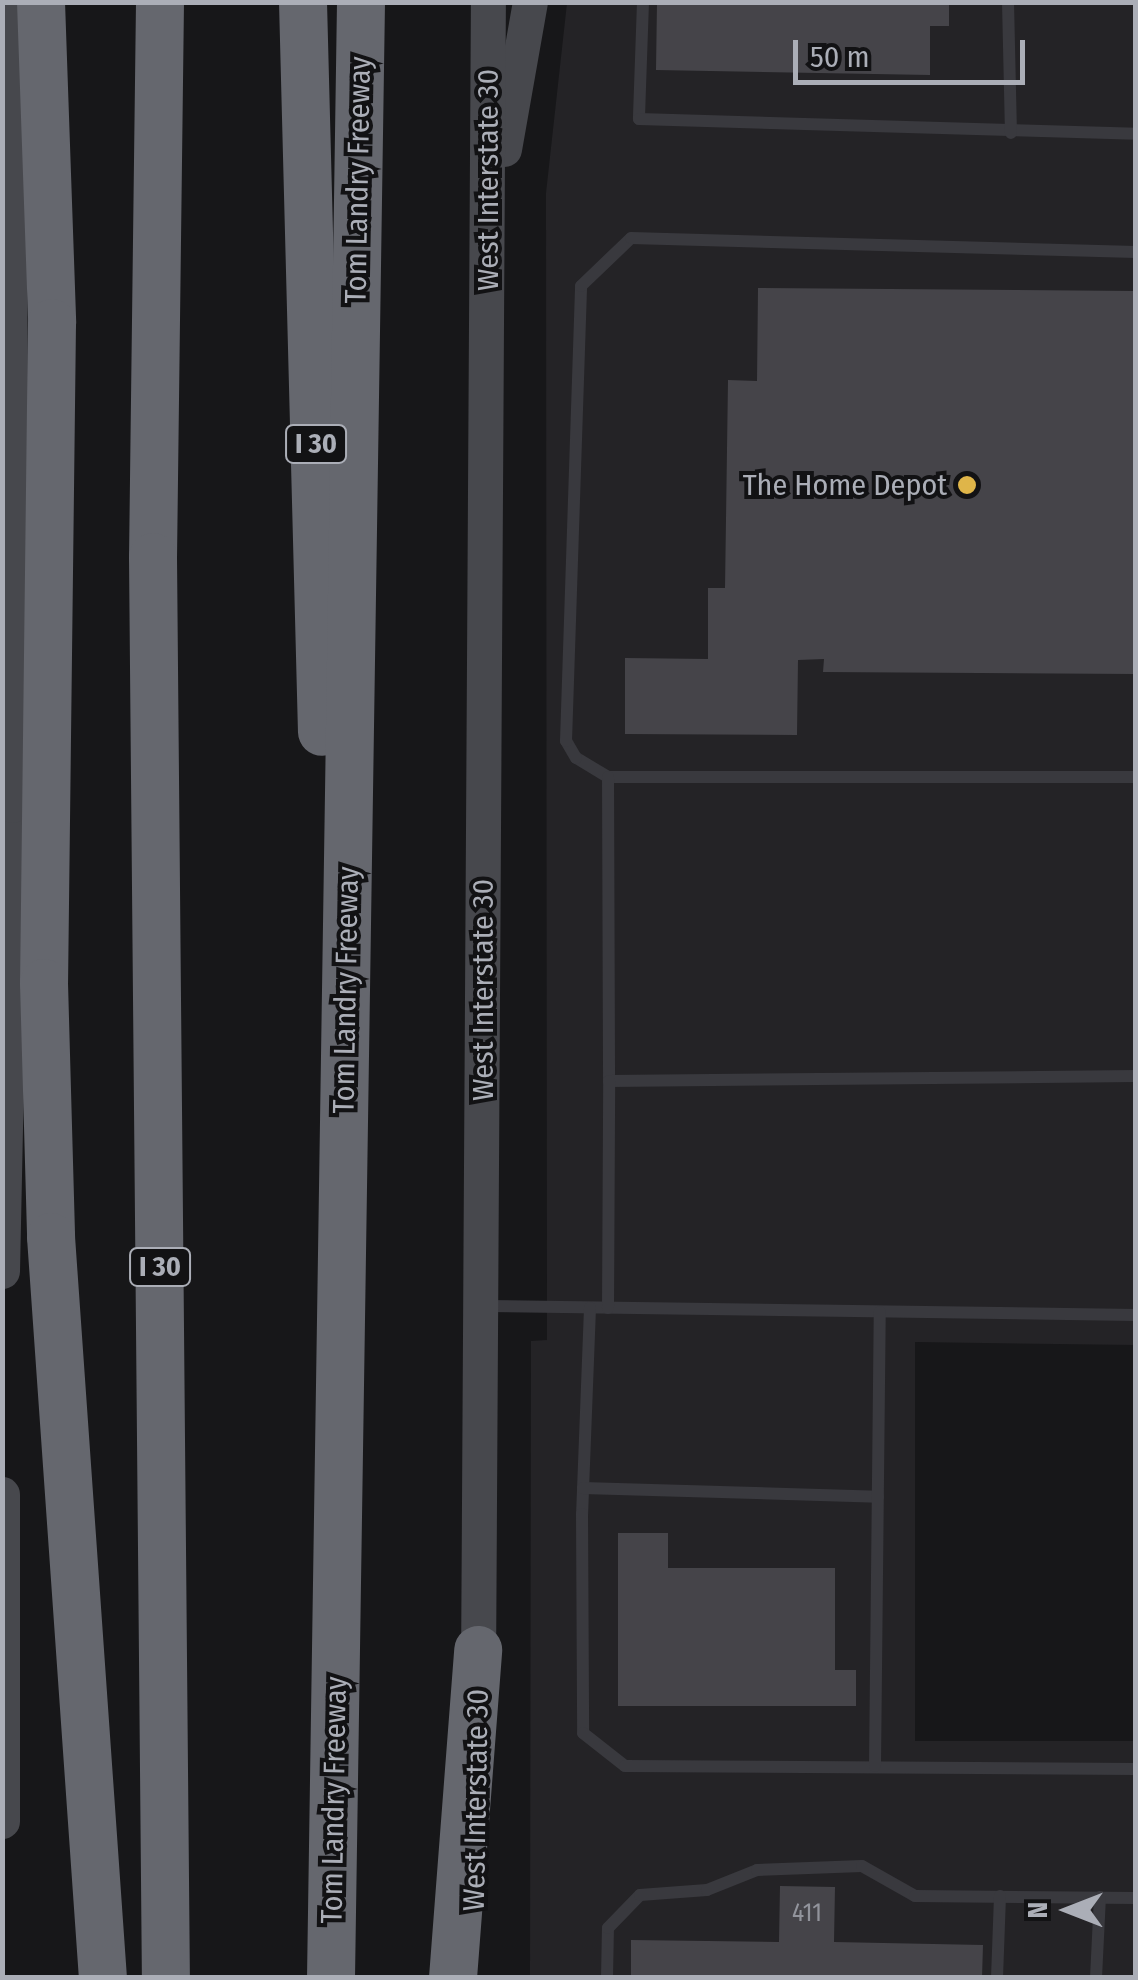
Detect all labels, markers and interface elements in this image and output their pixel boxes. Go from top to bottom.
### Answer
scale bar [798,20,1030,82]
text: 50 m [810,39,870,75]
street label: Tom Landry Freeway [338,56,378,304]
street label: West Interstate 30 [470,69,506,291]
road number: I 30 [284,421,348,467]
place label: The Home Depot [743,467,947,503]
marker: The Home Depot [956,474,978,496]
street label: Tom Landry Freeway [326,866,366,1114]
street label: West Interstate 30 [465,879,501,1101]
road number: I 30 [128,1244,192,1290]
street label: Tom Landry Freeway [314,1676,354,1924]
street label: West Interstate 30 [456,1689,496,1911]
north arrow [1018,1860,1118,1960]
house number: 411 [792,1898,822,1928]
text: N [1021,1902,1054,1918]

